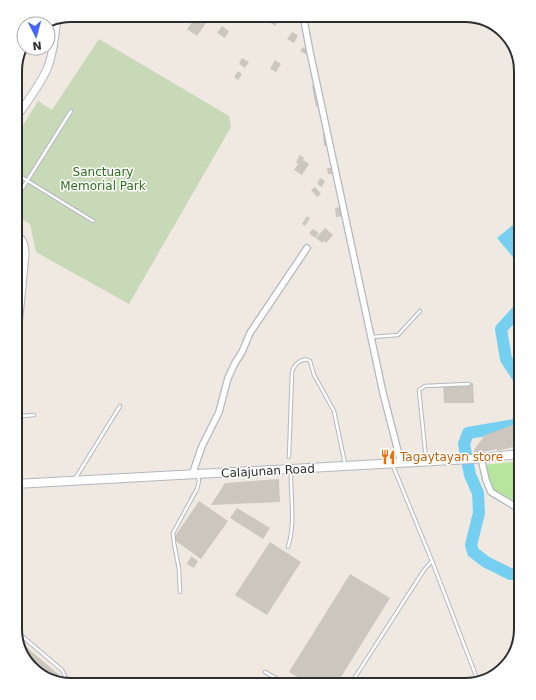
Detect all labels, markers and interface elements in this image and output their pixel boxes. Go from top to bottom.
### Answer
north arrow [16,16,56,56]
text: N [32,39,42,52]
park label: Sanctuary Memorial Park [60,165,146,193]
restaurant icon: Tagaytayan store [379,448,397,466]
place label: Tagaytayan store [399,450,503,464]
street label: Calajunan Road [221,462,315,480]

